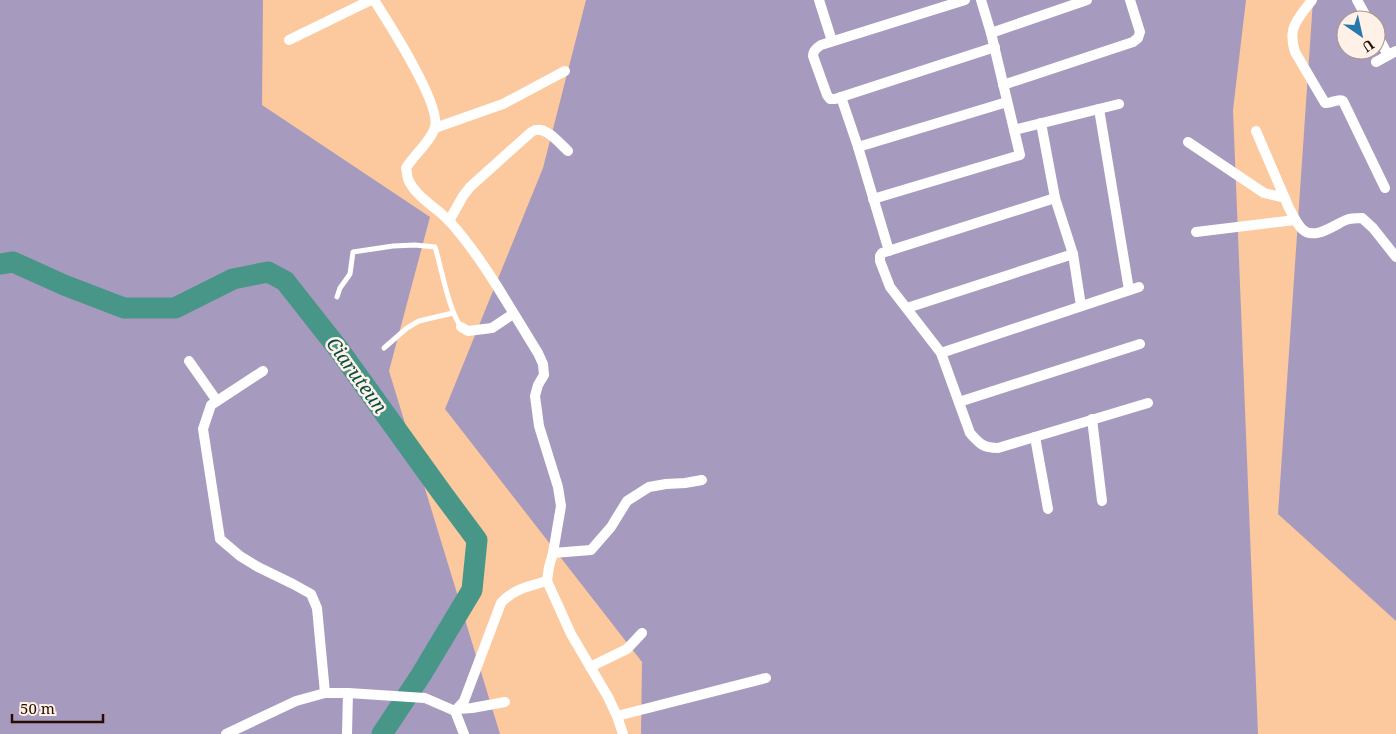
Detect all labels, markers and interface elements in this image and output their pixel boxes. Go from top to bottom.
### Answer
north arrow [1336,10,1386,60]
text: U [1358,35,1378,57]
water label: Ciaruteun [321,332,394,419]
scale bar [12,692,104,724]
text: 50 m [20,698,55,718]

